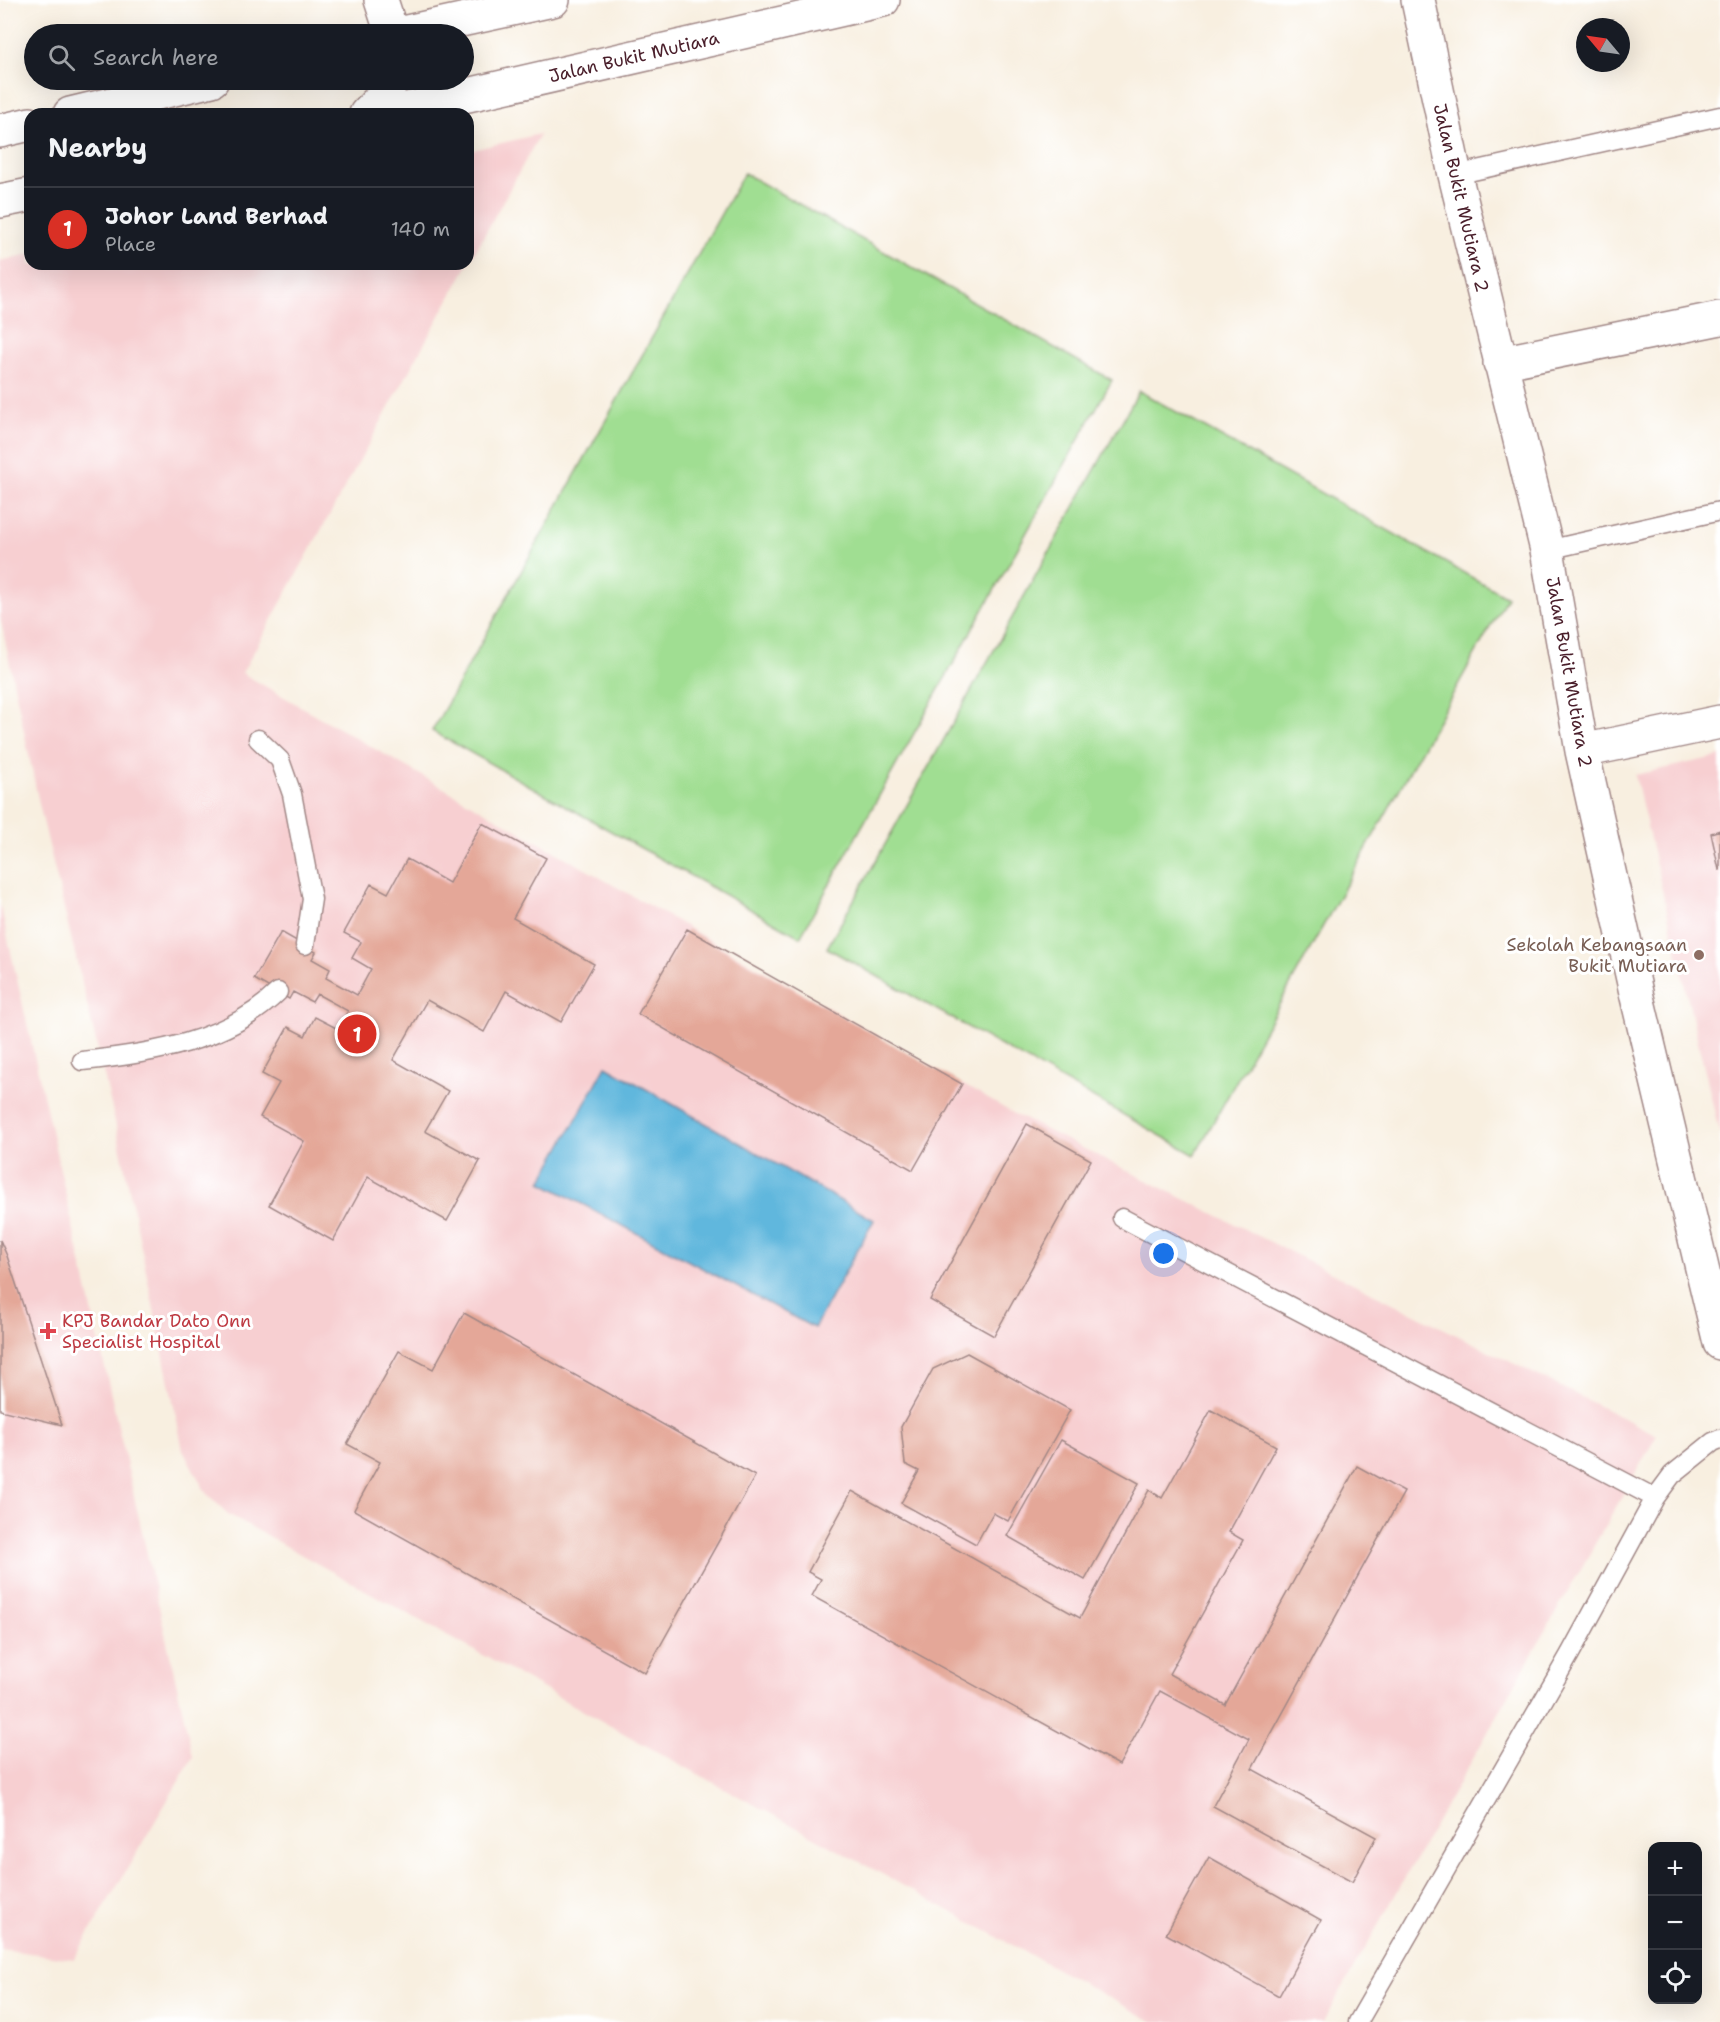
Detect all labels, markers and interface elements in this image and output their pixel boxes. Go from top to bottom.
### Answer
north arrow [1576,18,1630,72]
search box [24,24,474,90]
street label: Jalan Bukit Mutiara [546,26,722,88]
icon: search [45,41,78,74]
text: Search here [93,43,219,72]
street label: Jalan Bukit Mutiara 2 [1428,101,1494,295]
text: Nearby [48,130,147,165]
text: Johor Land Berhad [105,202,328,231]
text: 1 [63,216,72,242]
text: 140 m [391,216,450,242]
text: Place [105,231,156,257]
street label: Jalan Bukit Mutiara 2 [1540,575,1598,769]
place label: Sekolah Kebangsaan Bukit Mutiara [1507,933,1687,978]
marker: Sekolah Kebangsaan Bukit Mutiara [1692,948,1706,962]
pin: 1 [338,1012,376,1056]
your location [1149,1239,1178,1268]
place label: KPJ Bandar Dato Onn Specialist Hospital [62,1309,251,1354]
marker: KPJ Bandar Dato Onn Specialist Hospital [39,1322,57,1340]
map controls [1648,1842,1702,2004]
button: + [1648,1842,1702,1896]
button: − [1648,1896,1702,1950]
button: locate [1648,1950,1702,2004]

